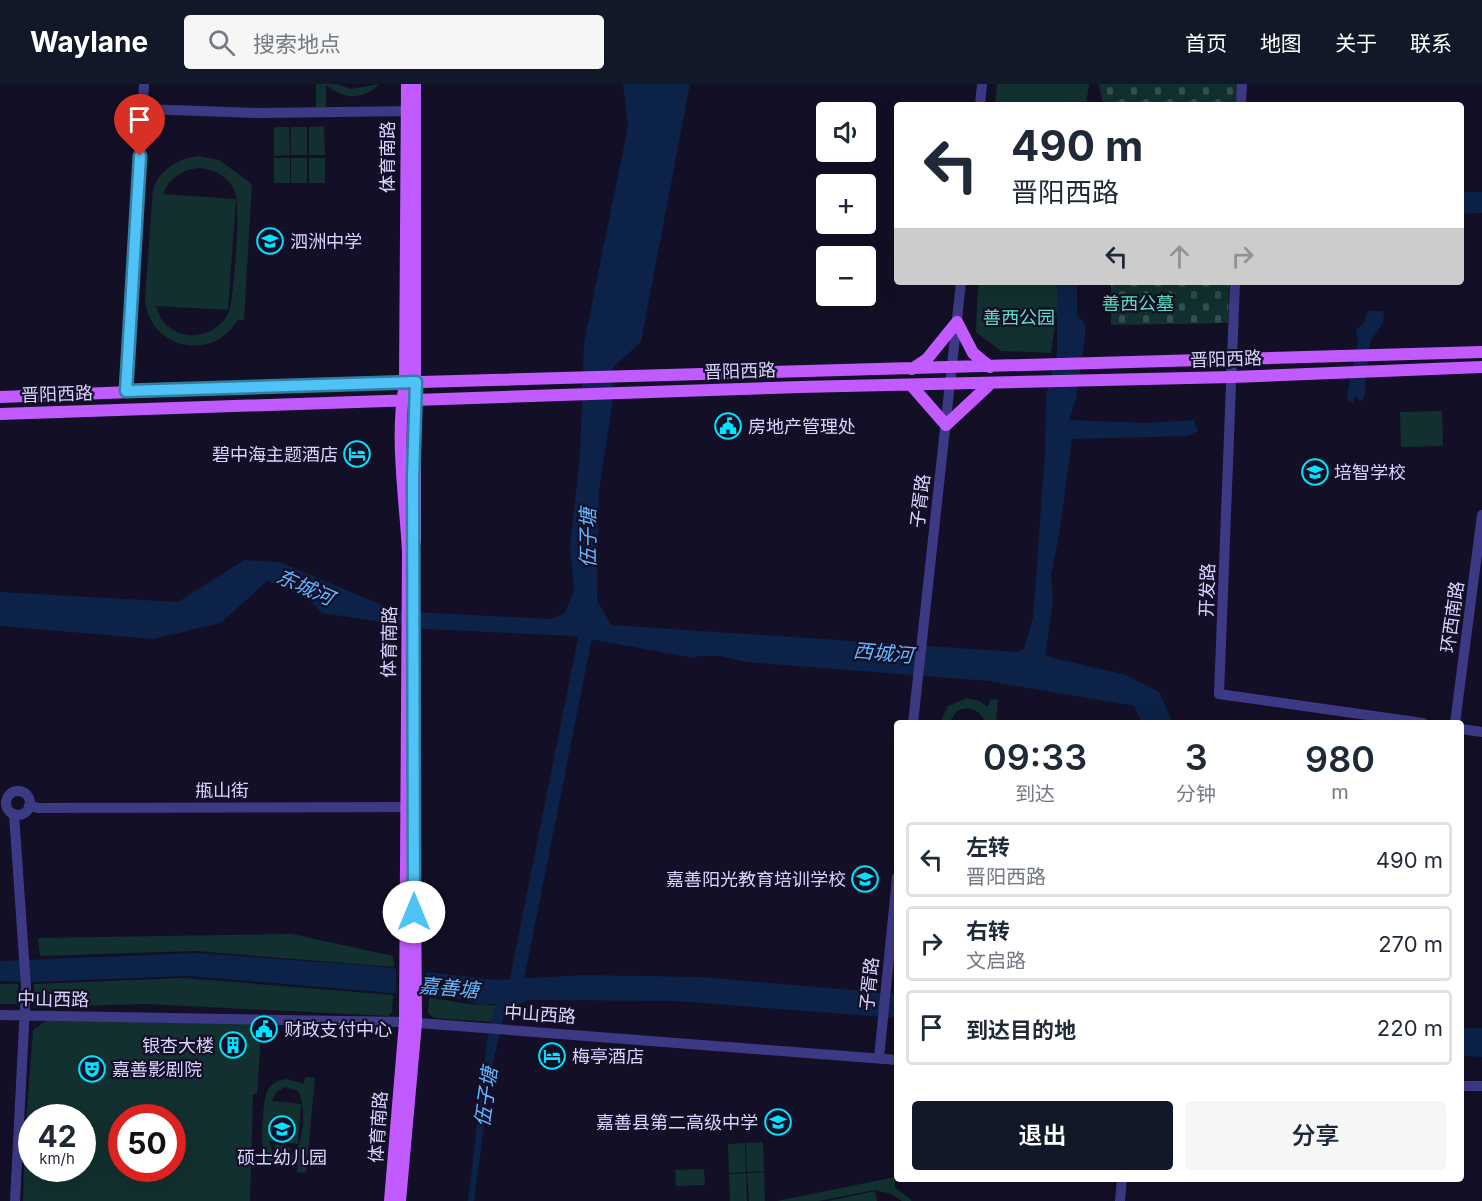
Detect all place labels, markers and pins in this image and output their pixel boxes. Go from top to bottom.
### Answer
pin [114,94,165,156]
school or university icon: 泗洲中学 [255,226,285,256]
place label: 泗洲中学 [290,231,362,252]
public building icon: 房地产管理处 [713,411,743,441]
place label: 房地产管理处 [748,416,856,437]
hotel icon: 碧中海主题酒店 [342,439,372,469]
place label: 碧中海主题酒店 [212,444,338,465]
school or university icon: 培智学校 [1300,457,1330,487]
place label: 培智学校 [1334,462,1406,483]
school or university icon: 嘉善阳光教育培训学校 [850,864,880,894]
place label: 嘉善阳光教育培训学校 [666,869,846,890]
public building icon: 财政支付中心 [249,1014,279,1044]
place label: 财政支付中心 [284,1019,392,1040]
building icon: 银杏大楼 [218,1030,248,1060]
place label: 银杏大楼 [142,1035,214,1056]
hotel icon: 梅亭酒店 [537,1041,567,1071]
place label: 梅亭酒店 [572,1046,644,1067]
theatre icon: 嘉善影剧院 [77,1054,107,1084]
place label: 嘉善影剧院 [112,1059,202,1080]
school or university icon: 嘉善县第二高级中学 [763,1107,793,1137]
place label: 嘉善县第二高级中学 [596,1112,758,1133]
school or university icon: 硕士幼儿园 [267,1114,297,1144]
place label: 硕士幼儿园 [237,1147,327,1168]

